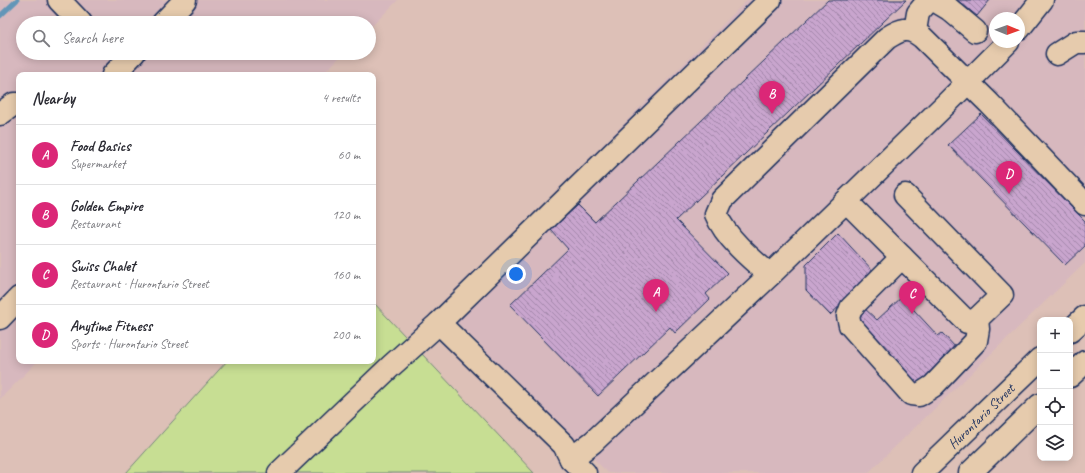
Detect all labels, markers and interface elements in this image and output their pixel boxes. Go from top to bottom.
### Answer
north arrow [989,12,1025,48]
search box [16,16,376,60]
icon: search [30,27,52,49]
text: Search here [62,29,123,48]
pin: B [759,81,785,114]
text: Nearby [32,88,75,109]
text: 4 results [322,90,360,106]
text: Food Basics [70,137,130,156]
text: A [42,147,48,163]
text: 60 m [338,147,360,163]
text: Supermarket [70,156,125,172]
pin: D [996,161,1022,194]
text: Golden Empire [70,197,143,216]
text: B [42,207,48,223]
text: 120 m [332,207,360,223]
text: Restaurant [70,216,120,232]
text: Swiss Chalet [70,257,135,276]
your location [506,264,526,284]
text: C [42,267,48,283]
text: 160 m [332,267,360,283]
text: Restaurant · Hurontario Street [70,276,209,292]
pin: A [643,279,669,312]
pin: C [899,281,925,314]
text: Anytime Fitness [70,317,152,336]
map controls [1037,317,1073,461]
button: + [1037,317,1073,353]
text: D [41,327,49,343]
text: 200 m [332,327,360,343]
text: Sports · Hurontario Street [70,336,188,352]
button: − [1037,353,1073,389]
street label: Hurontario Street [945,379,1019,452]
button: locate [1037,389,1073,425]
button: layers [1037,425,1073,461]

